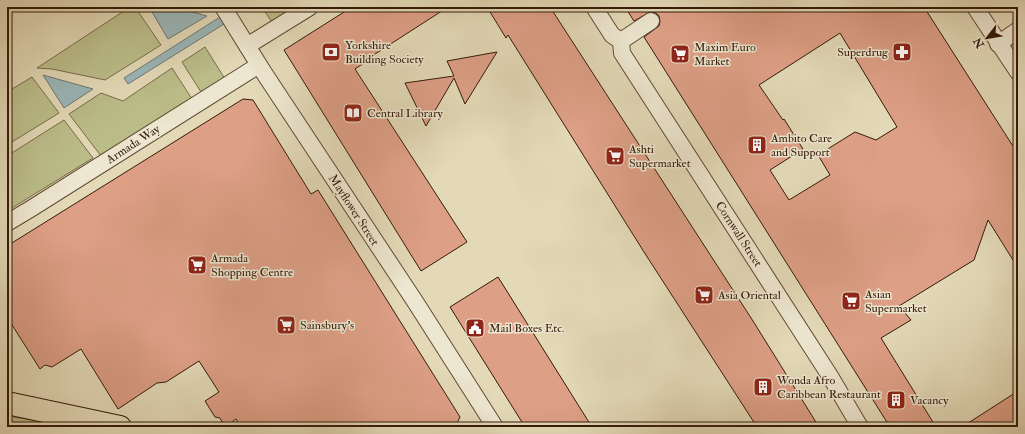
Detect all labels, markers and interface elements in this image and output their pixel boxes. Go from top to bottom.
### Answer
north arrow [967,18,1007,58]
text: N [970,34,987,51]
place label: Yorkshire Building Society [345,38,424,67]
place label: Maxim Euro Market [694,40,756,69]
bank icon: Yorkshire Building Society [320,41,342,63]
pharmacy icon: Superdrug [891,41,913,63]
supermarket icon: Maxim Euro Market [669,43,691,65]
place label: Superdrug [837,45,889,60]
library icon: Central Library [342,102,364,124]
place label: Central Library [367,106,443,121]
street label: Armada Way [103,121,164,168]
place label: Ambito Care and Support [770,131,832,160]
building icon: Ambito Care and Support [746,134,768,156]
place label: Ashti Supermarket [628,142,691,171]
supermarket icon: Ashti Supermarket [604,145,626,167]
street label: Mayflower Street [325,172,382,249]
street label: Cornwall Street [712,199,765,270]
place label: Armada Shopping Centre [210,251,293,280]
supermarket icon: Armada Shopping Centre [186,254,208,276]
supermarket icon: Asia Oriental [693,284,715,306]
place label: Asian Supermarket [864,287,927,316]
place label: Asia Oriental [717,288,781,303]
supermarket icon: Asian Supermarket [840,290,862,312]
supermarket icon: Sainsbury's [275,314,297,336]
public building icon: Mail Boxes Etc. [464,317,486,339]
place label: Sainsbury's [300,318,354,333]
place label: Mail Boxes Etc. [489,321,564,336]
place label: Wonda Afro Caribbean Restaurant [776,373,881,402]
building icon: Wonda Afro Caribbean Restaurant [752,376,774,398]
building icon: Vacancy [885,389,907,411]
place label: Vacancy [910,393,949,408]

